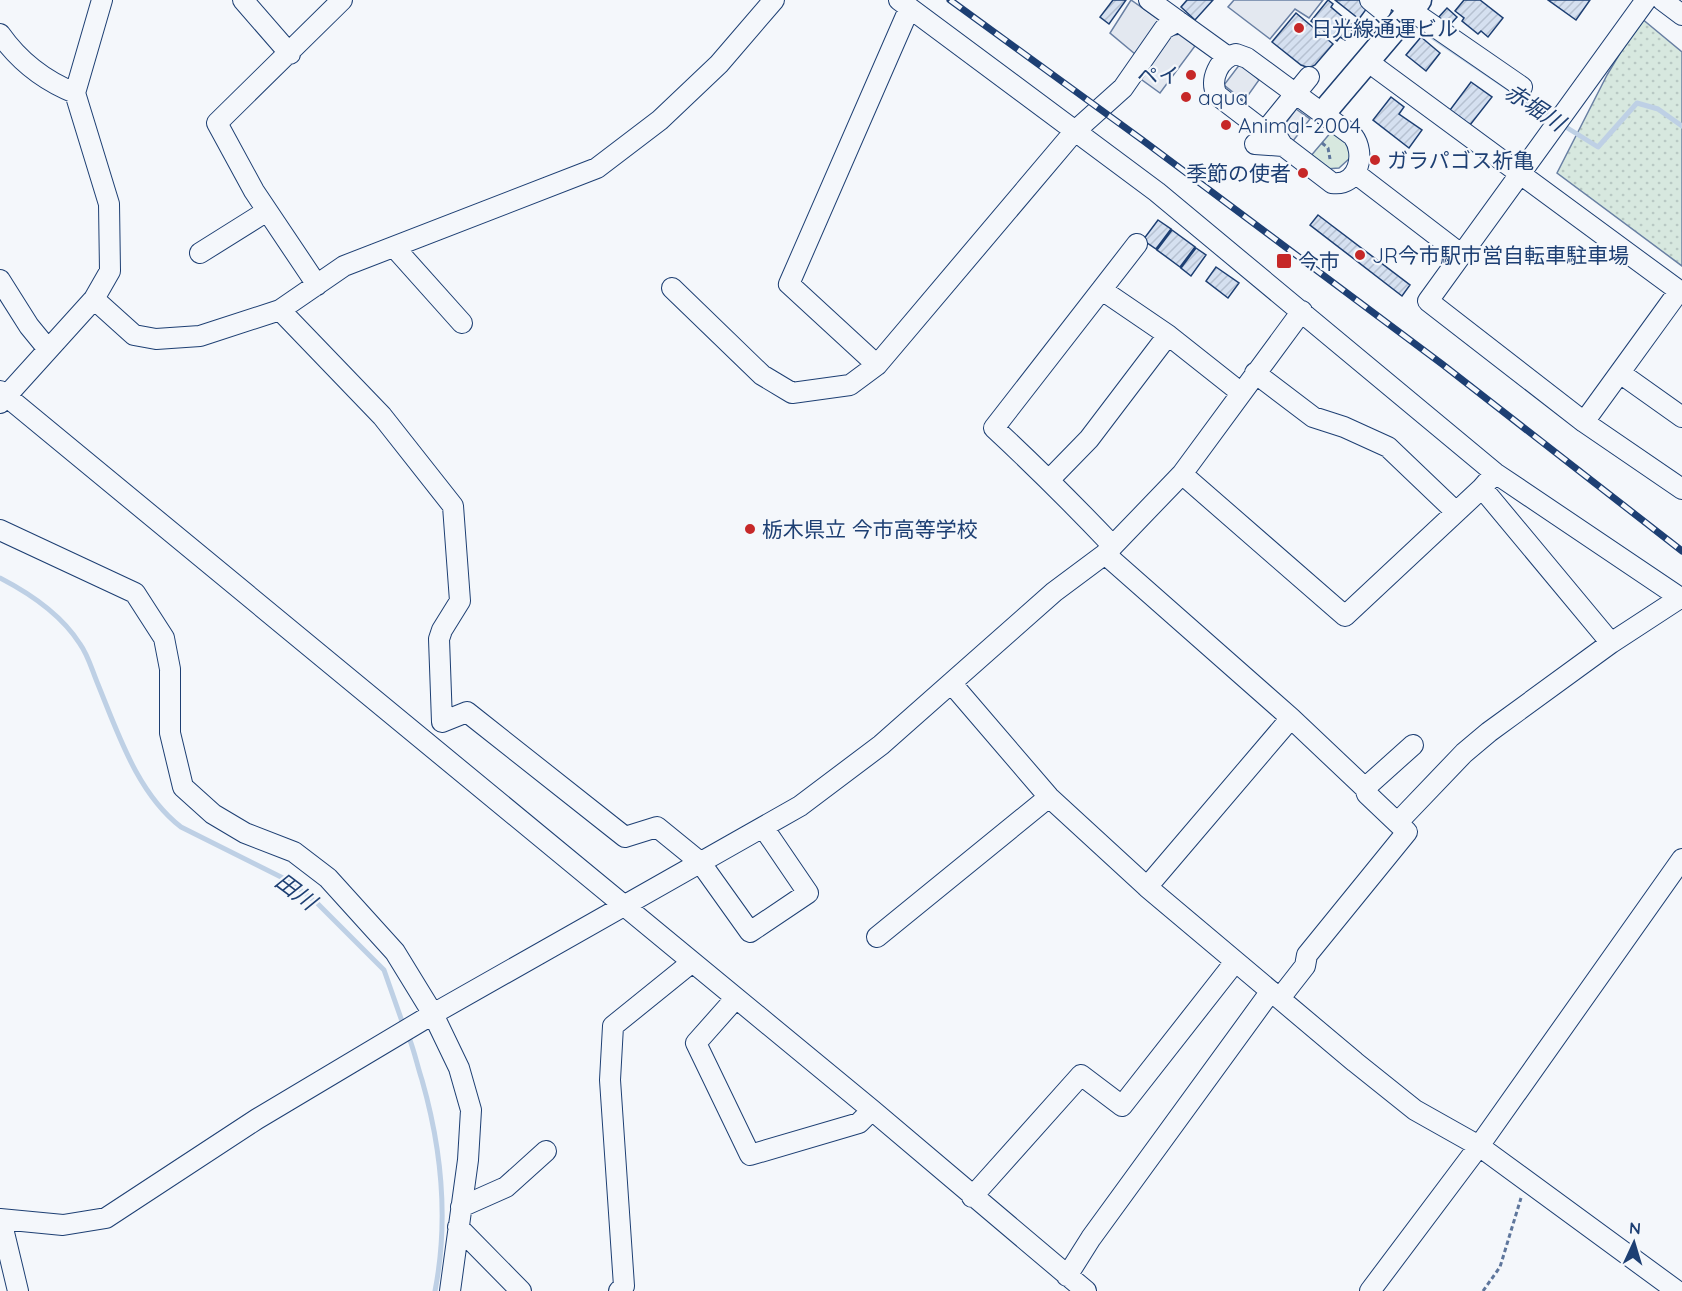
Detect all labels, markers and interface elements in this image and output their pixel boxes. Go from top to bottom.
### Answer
place label: 日光線通運ビル [1311,15,1458,41]
marker: 日光線通運ビル [1292,21,1306,35]
place label: ペイ [1137,62,1179,88]
marker: ペイ [1184,68,1198,82]
water label: 赤堀川 [1500,77,1572,138]
place label: aqua [1198,84,1248,110]
marker: aqua [1179,90,1193,104]
place label: Animal-2004 [1238,112,1361,138]
marker: Animal-2004 [1219,118,1233,132]
place label: ガラパゴス祈亀 [1387,147,1534,173]
marker: ガラパゴス祈亀 [1368,153,1382,167]
place label: 季節の使者 [1186,160,1291,186]
marker: 季節の使者 [1296,166,1310,180]
place label: JR今市駅市営自転車駐車場 [1372,242,1629,268]
place label: 今市 [1298,248,1340,274]
marker: JR今市駅市営自転車駐車場 [1353,248,1367,262]
marker: 今市 [1275,252,1293,270]
place label: 栃木県立 今市高等学校 [762,516,978,542]
marker: 栃木県立 今市高等学校 [743,522,757,536]
water label: 田川 [270,867,324,917]
north arrow [1604,1213,1664,1273]
text: N [1628,1218,1642,1238]

